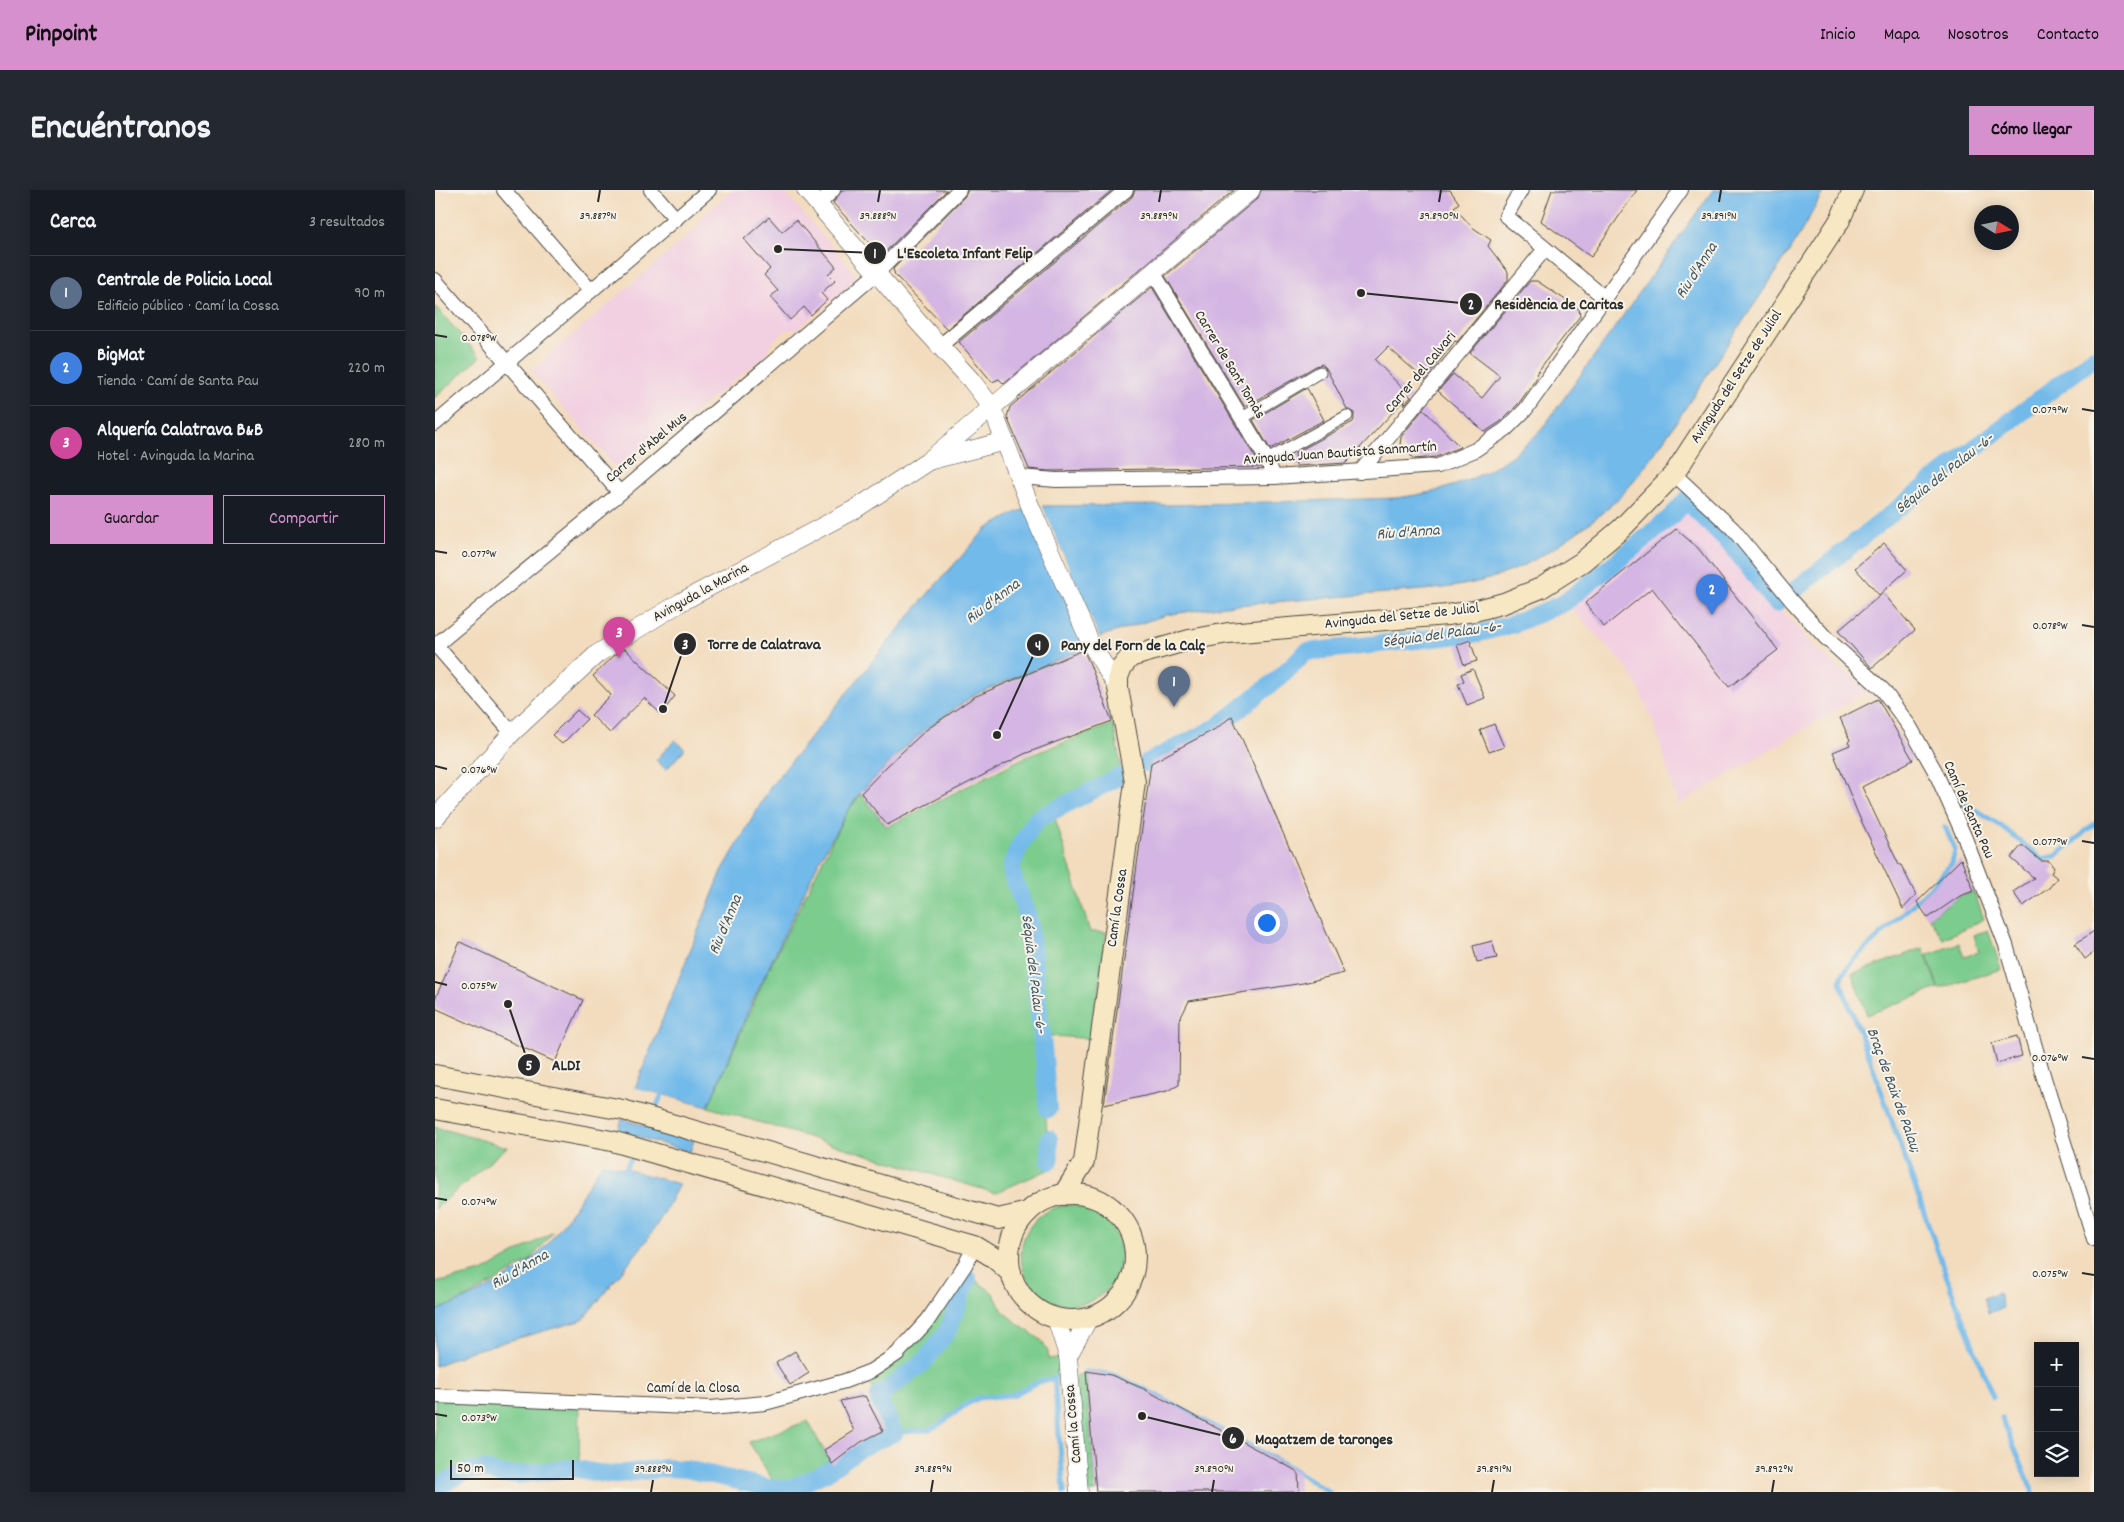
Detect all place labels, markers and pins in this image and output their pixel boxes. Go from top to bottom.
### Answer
callout: L'Escoleta Infant Felip [862,237,1043,268]
callout: Residència de Caritas [1459,288,1633,319]
pin: 2 [1696,574,1728,615]
pin: 3 [603,617,635,658]
callout: Torre de Calatrava [672,628,831,659]
callout: Pany del Forn de la Calç [1025,629,1215,660]
pin: 1 [1158,666,1190,707]
callout: ALDI [517,1049,590,1080]
callout: Magatzem de taronges [1220,1423,1403,1454]

